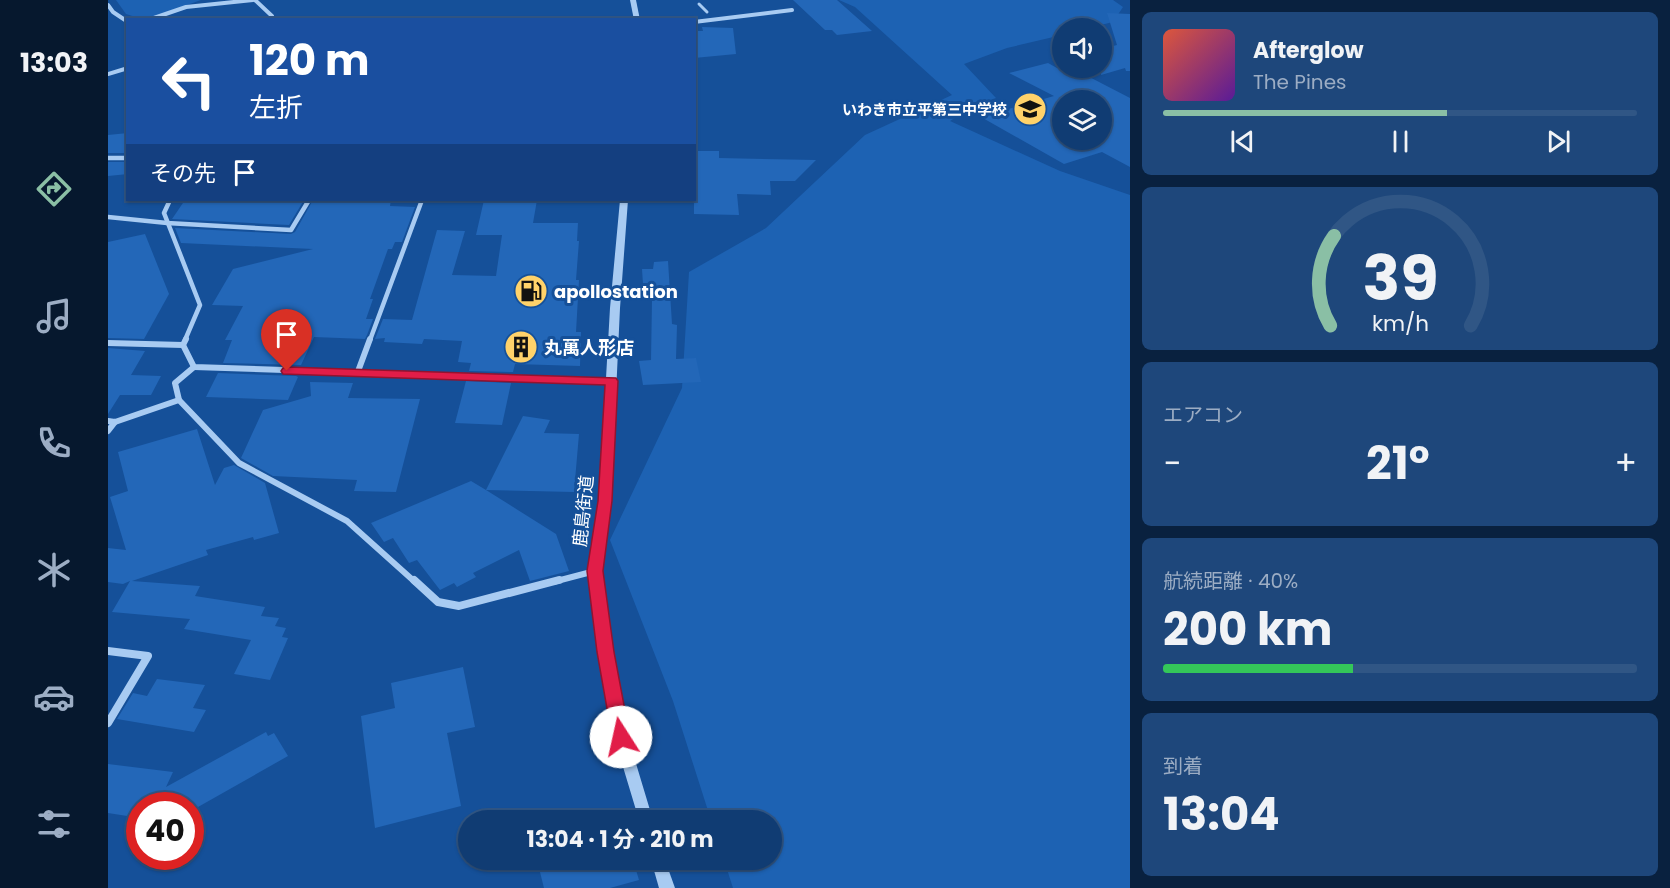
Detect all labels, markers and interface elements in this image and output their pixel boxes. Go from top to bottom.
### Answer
map controls [1052,18,1112,150]
button: sound [1052,18,1112,78]
text: 120 m [249,31,370,90]
text: Afterglow [1253,35,1364,66]
icon: left [150,42,228,120]
text: 13:03 [20,44,88,81]
text: The Pines [1253,68,1347,96]
text: 左折 [249,89,303,126]
button: layers [1052,90,1112,150]
school or university icon: いわき市立平第三中学校 [1012,91,1048,127]
place label: いわき市立平第三中学校 [842,99,1007,120]
icon: previous [1226,125,1259,158]
icon: pause [1384,125,1417,158]
icon: next [1542,125,1575,158]
icon: arrive [228,156,261,189]
text: その先 [150,158,216,189]
icon: directions [33,168,75,210]
text: 39 [1362,234,1438,322]
fuel station icon: apollostation [513,273,549,309]
place label: apollostation [554,279,678,304]
icon: music [33,295,75,337]
text: km/h [1371,308,1429,339]
pin [261,309,312,371]
icon: arrive [270,318,303,351]
building icon: 丸萬人形店 [503,329,539,365]
place label: 丸萬人形店 [544,335,634,360]
text: エアコン [1163,401,1243,429]
icon: phone [33,422,75,464]
text: 21° [1366,432,1430,495]
text: − [1163,440,1181,487]
text: + [1614,440,1637,487]
street label: 鹿島街道 [567,474,599,548]
icon: climate [33,549,75,591]
text: 航続距離 · 40% [1163,567,1298,595]
text: 200 km [1163,598,1332,661]
icon: car [33,676,75,718]
position arrow [589,705,653,769]
text: 到着 [1163,752,1203,780]
text: 13:04 [1163,783,1280,846]
speed limit sign: 40 [126,792,204,870]
icon: filters [33,803,75,845]
text: 13:04 · 1 分 · 210 m [527,824,713,855]

